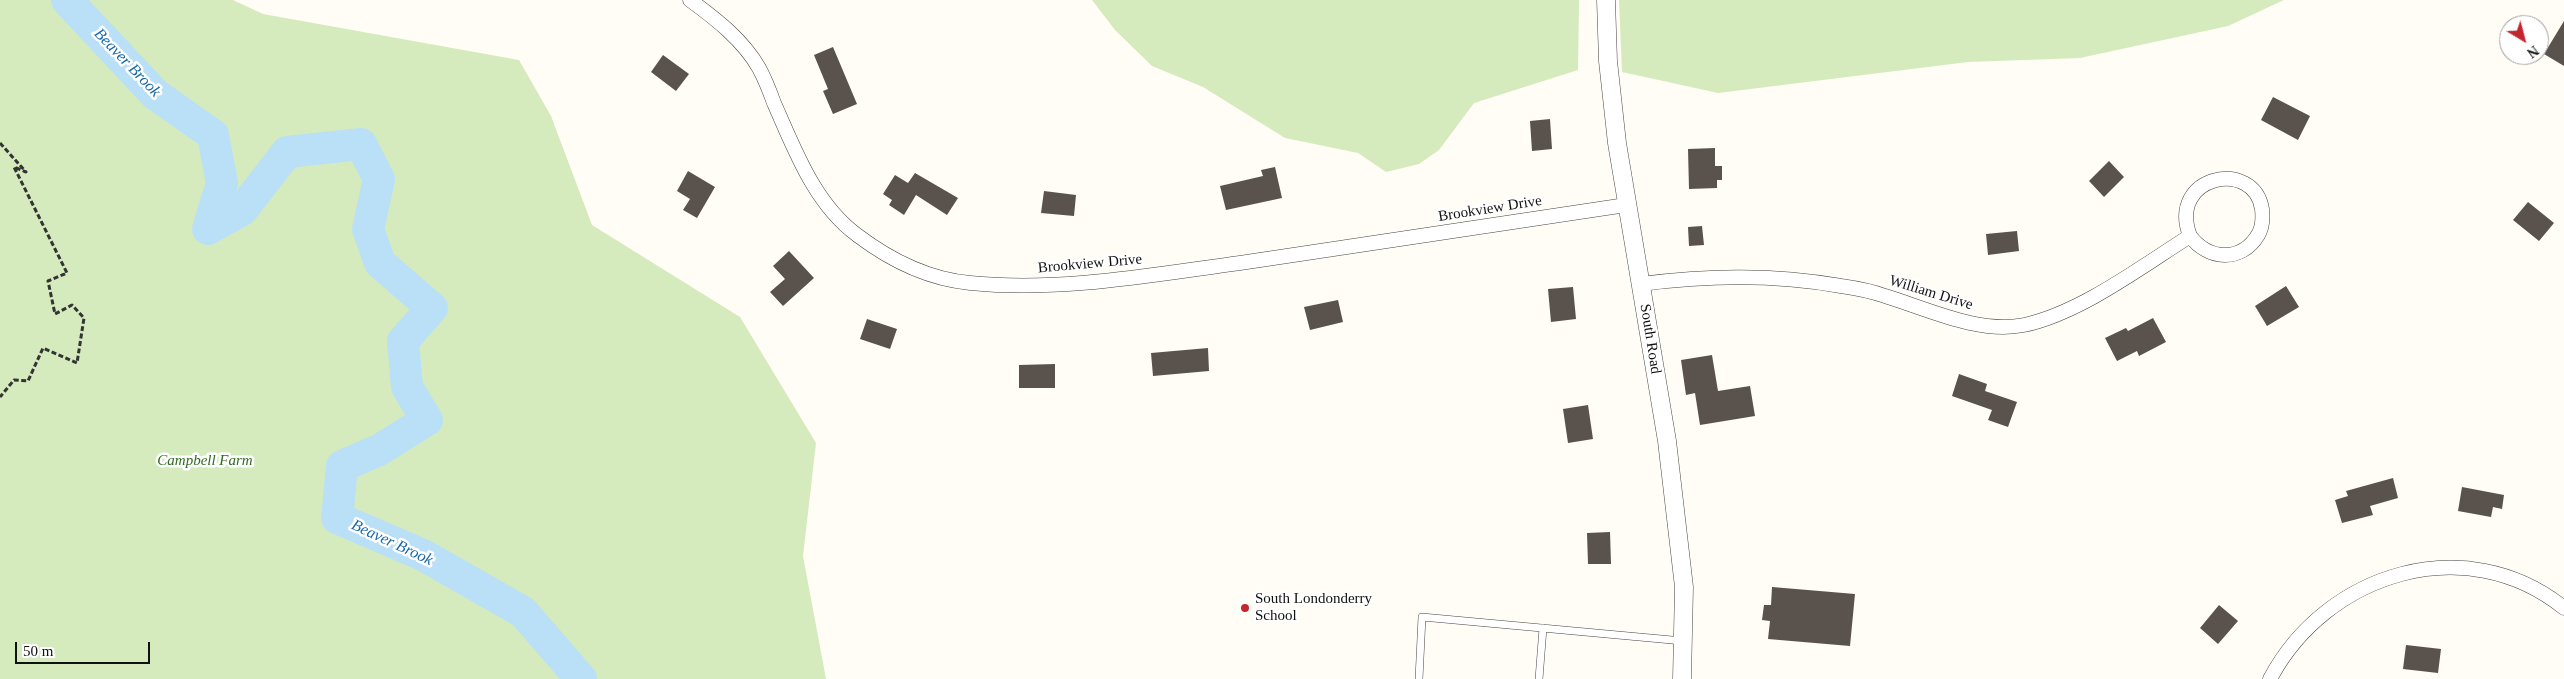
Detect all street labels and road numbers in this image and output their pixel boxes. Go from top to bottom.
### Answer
street label: Brookview Drive [1437,192,1543,226]
street label: Brookview Drive [1037,250,1143,278]
street label: William Drive [1887,272,1975,314]
street label: South Road [1636,303,1664,375]

